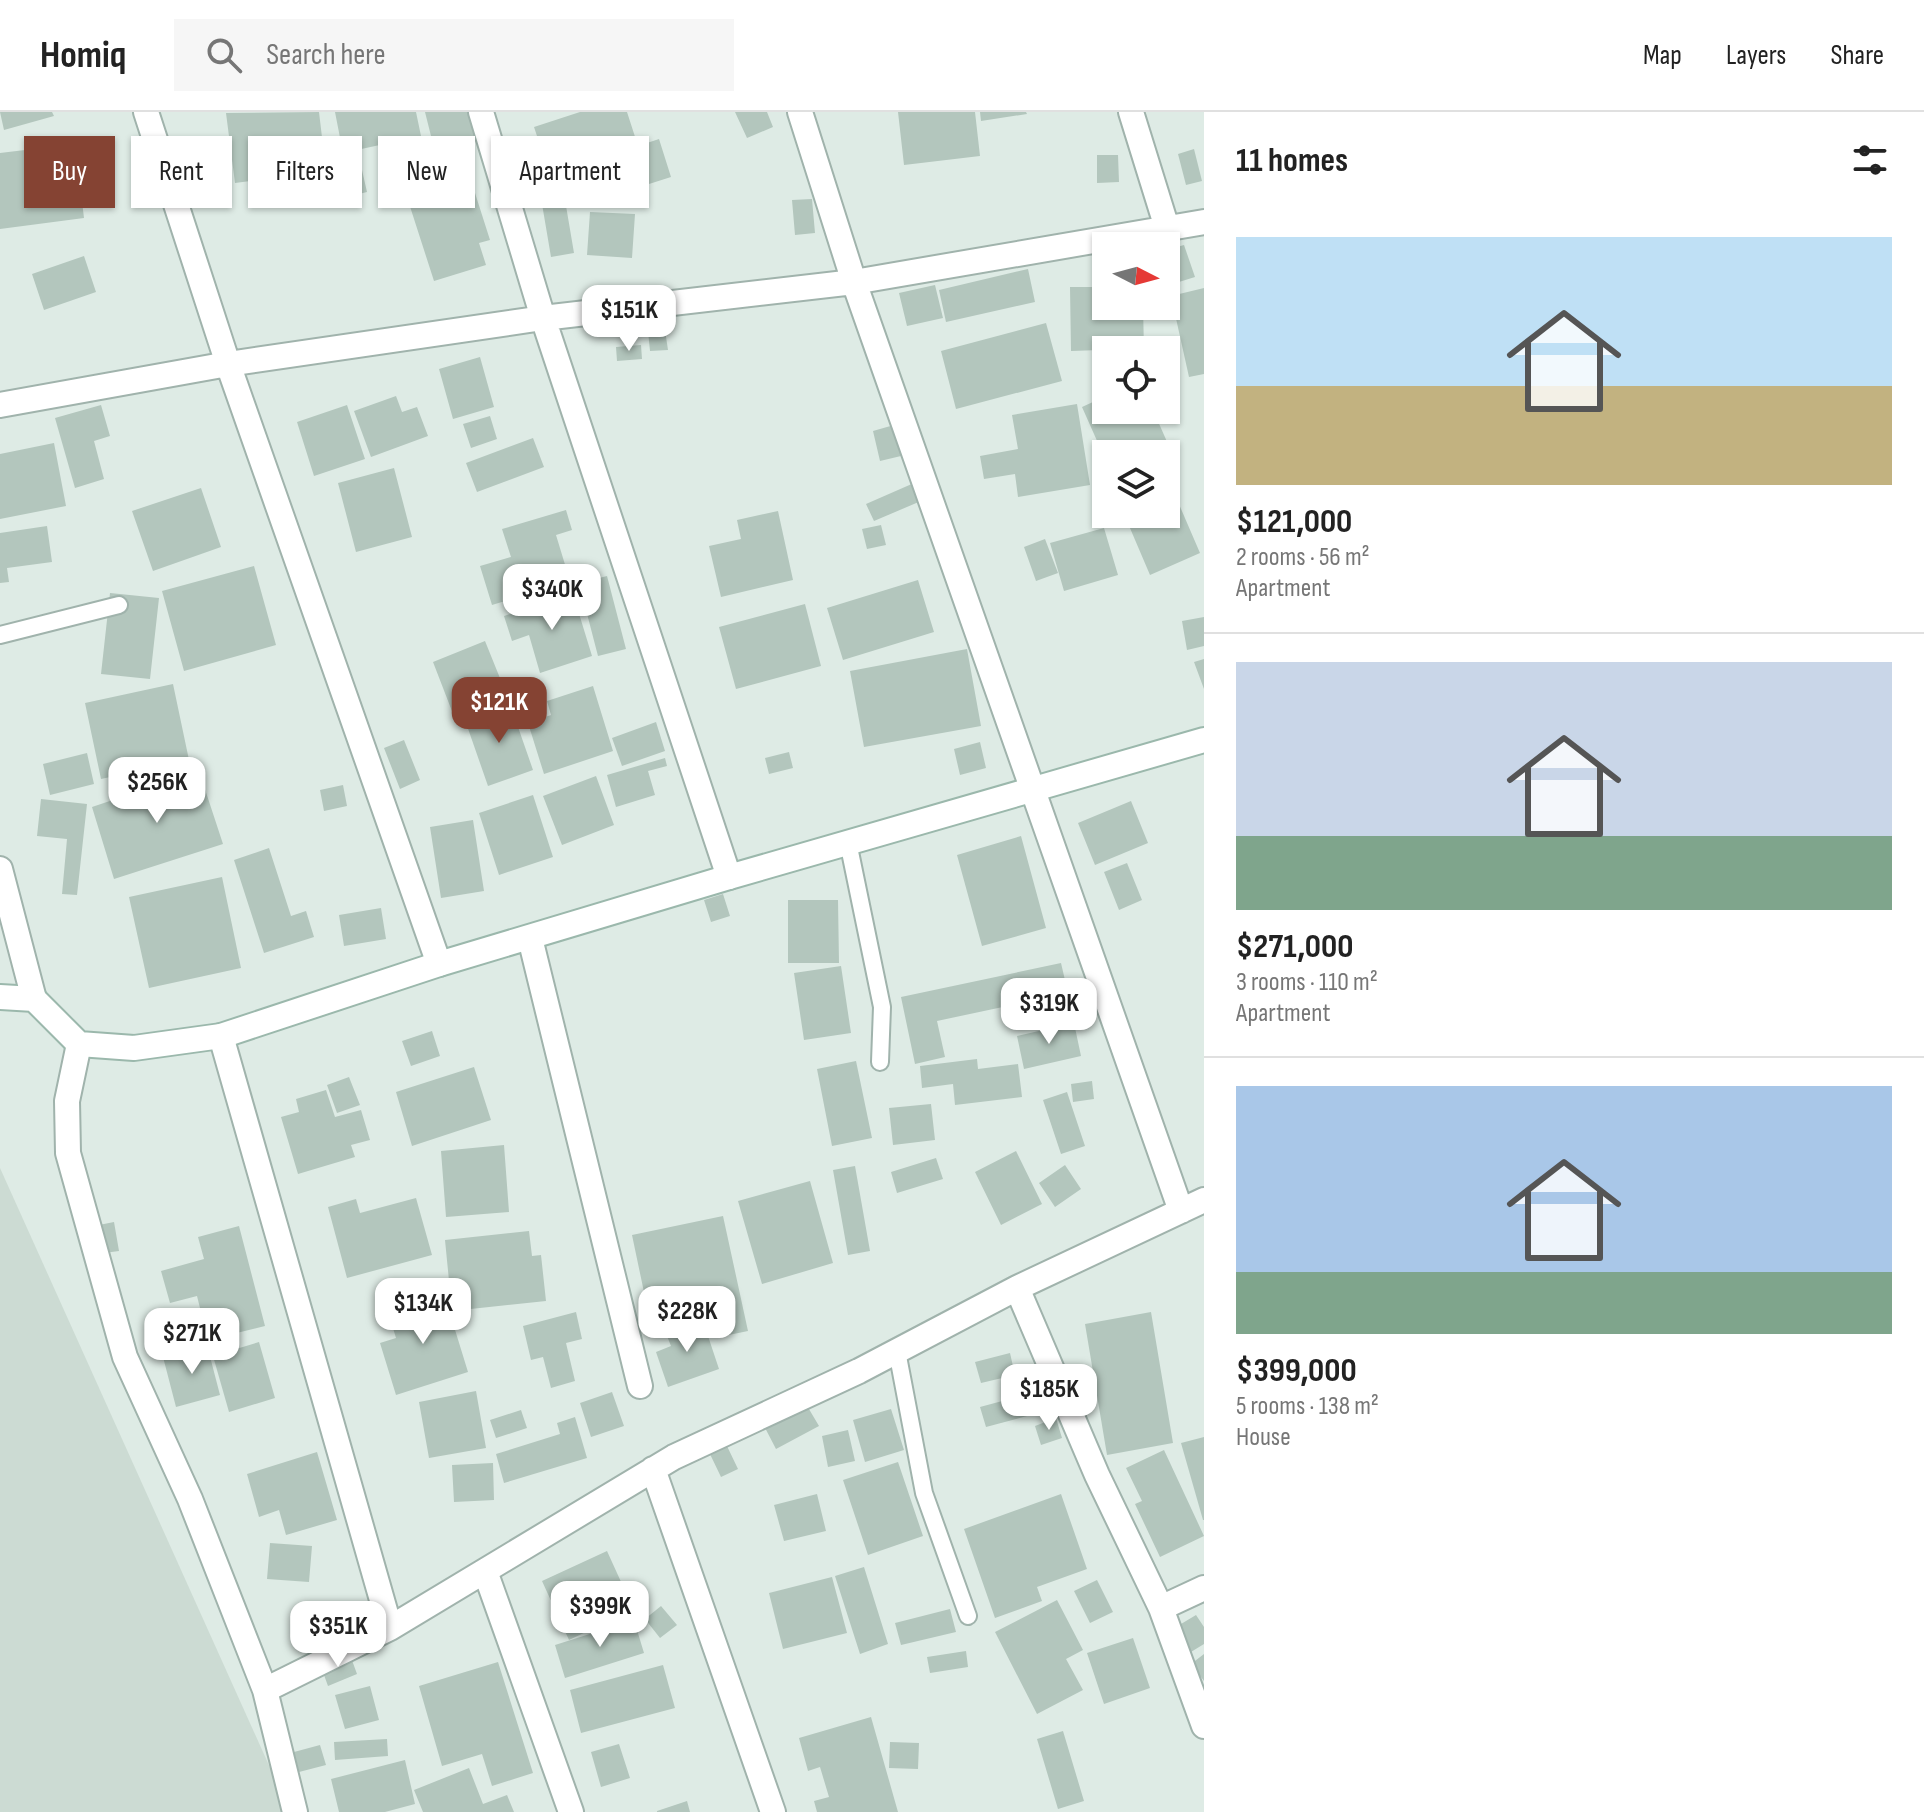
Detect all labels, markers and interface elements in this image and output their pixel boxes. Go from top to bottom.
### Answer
search box [174,19,734,91]
text: Homiq [40,33,126,78]
icon: search [202,33,246,77]
text: Search here [266,37,386,73]
text: Map [1643,39,1682,72]
text: Layers [1726,39,1786,72]
text: Share [1830,39,1884,72]
chip: Buy [24,136,115,208]
chip: Rent [131,136,232,208]
chip: Filters [248,136,362,208]
chip: New [378,136,475,208]
chip: Apartment [491,136,649,208]
icon: filters [1848,138,1892,182]
text: 11 homes [1236,140,1348,181]
north arrow [1092,232,1180,320]
map controls [1092,232,1180,528]
pin: $151K [573,285,685,353]
icon: home [1492,289,1636,433]
text: $151K [600,295,658,326]
button: locate [1092,336,1180,424]
button: layers [1092,440,1180,528]
text: $121,000 [1236,501,1352,542]
text: 2 rooms · 56 m² [1236,542,1370,573]
pin: $340K [496,564,608,632]
text: Apartment [1236,573,1330,604]
text: $340K [521,574,583,605]
pin: $121K [443,677,555,745]
text: $121K [470,687,528,718]
icon: home [1492,714,1636,858]
pin: $256K [101,757,213,825]
text: $256K [126,767,188,798]
text: $271,000 [1236,926,1353,967]
text: 3 rooms · 110 m² [1236,967,1378,998]
pin: $319K [993,978,1105,1046]
text: $319K [1019,988,1079,1019]
text: Apartment [1236,998,1330,1029]
icon: home [1492,1138,1636,1282]
pin: $134K [367,1278,479,1346]
pin: $228K [631,1286,743,1354]
text: $134K [393,1288,453,1319]
text: $228K [656,1296,718,1327]
pin: $271K [136,1308,248,1376]
text: $271K [162,1318,222,1349]
text: $399,000 [1236,1350,1357,1391]
pin: $185K [993,1364,1105,1432]
text: $185K [1019,1374,1079,1405]
text: 5 rooms · 138 m² [1236,1391,1379,1422]
text: House [1236,1422,1291,1453]
pin: $399K [544,1581,656,1649]
text: $399K [569,1591,631,1622]
pin: $351K [282,1601,394,1669]
text: $351K [308,1611,368,1642]

